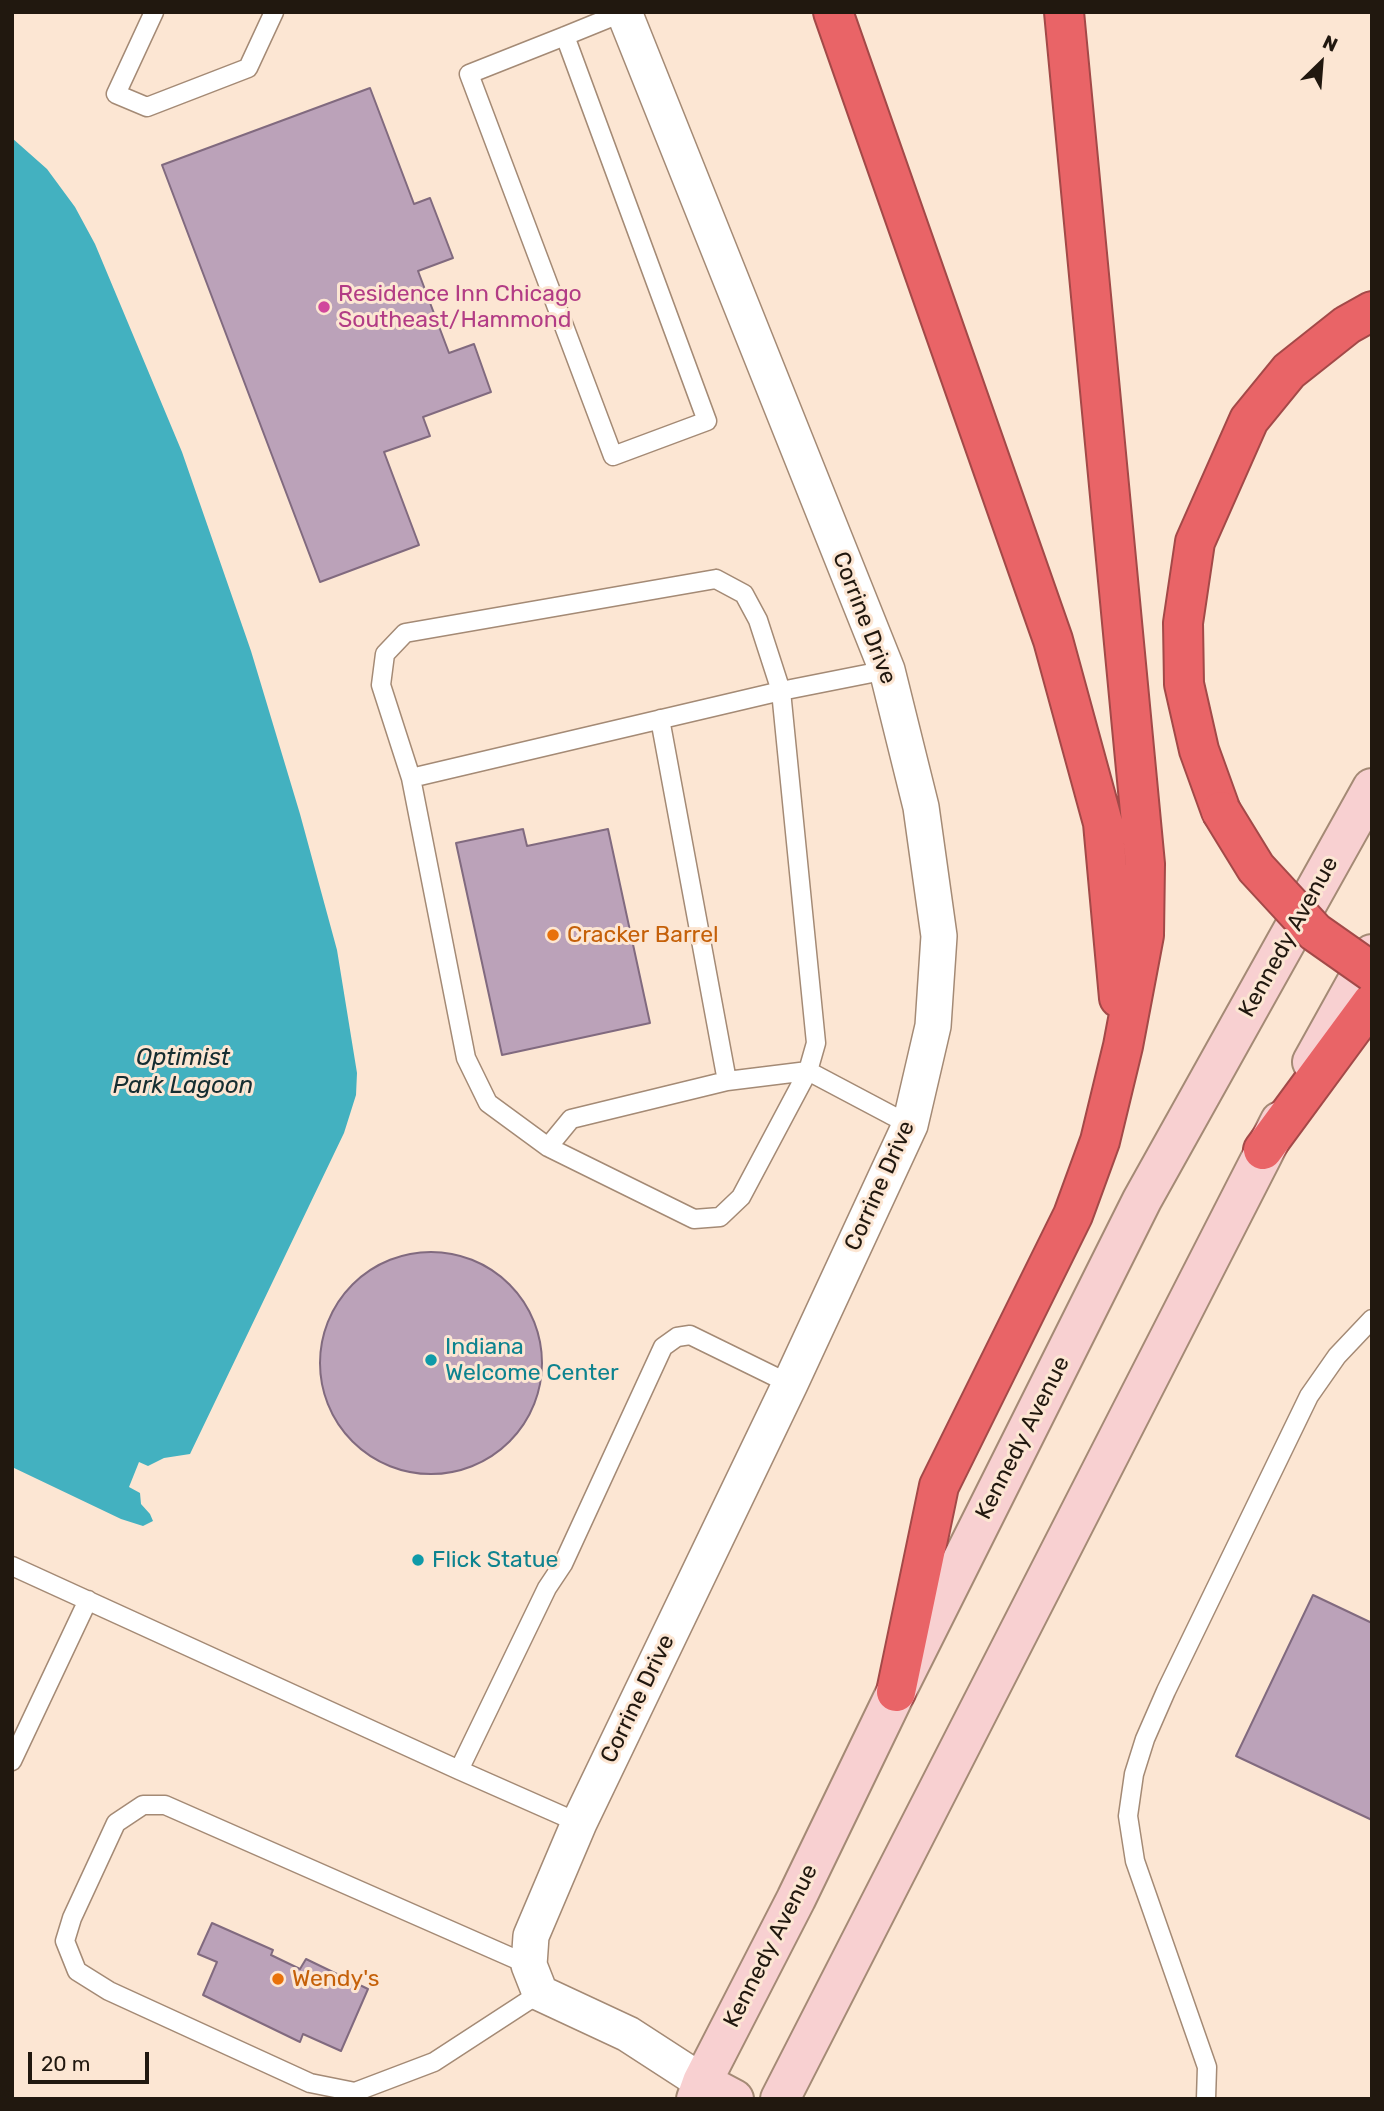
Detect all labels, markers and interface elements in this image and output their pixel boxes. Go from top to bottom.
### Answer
north arrow [1286,28,1356,98]
text: N [1319,30,1341,57]
place label: Residence Inn Chicago Southeast/Hammond [338,280,582,334]
marker: Residence Inn Chicago Southeast/Hammond [316,299,332,315]
street label: Corrine Drive [826,548,902,688]
street label: Kennedy Avenue [1233,852,1345,1022]
place label: Cracker Barrel [567,921,719,949]
marker: Cracker Barrel [545,927,561,943]
water label: Optimist Park Lagoon [113,1044,253,1100]
street label: Corrine Drive [839,1117,921,1255]
place label: Indiana Welcome Center [445,1333,619,1387]
marker: Indiana Welcome Center [423,1352,439,1368]
street label: Kennedy Avenue [970,1352,1076,1524]
place label: Flick Statue [432,1546,558,1574]
marker: Flick Statue [410,1552,426,1568]
street label: Corrine Drive [595,1630,681,1768]
street label: Kennedy Avenue [718,1860,824,2032]
place label: Wendy's [292,1965,379,1993]
marker: Wendy's [270,1971,286,1987]
scale bar [32,2038,152,2082]
text: 20 m [41,2051,90,2076]

